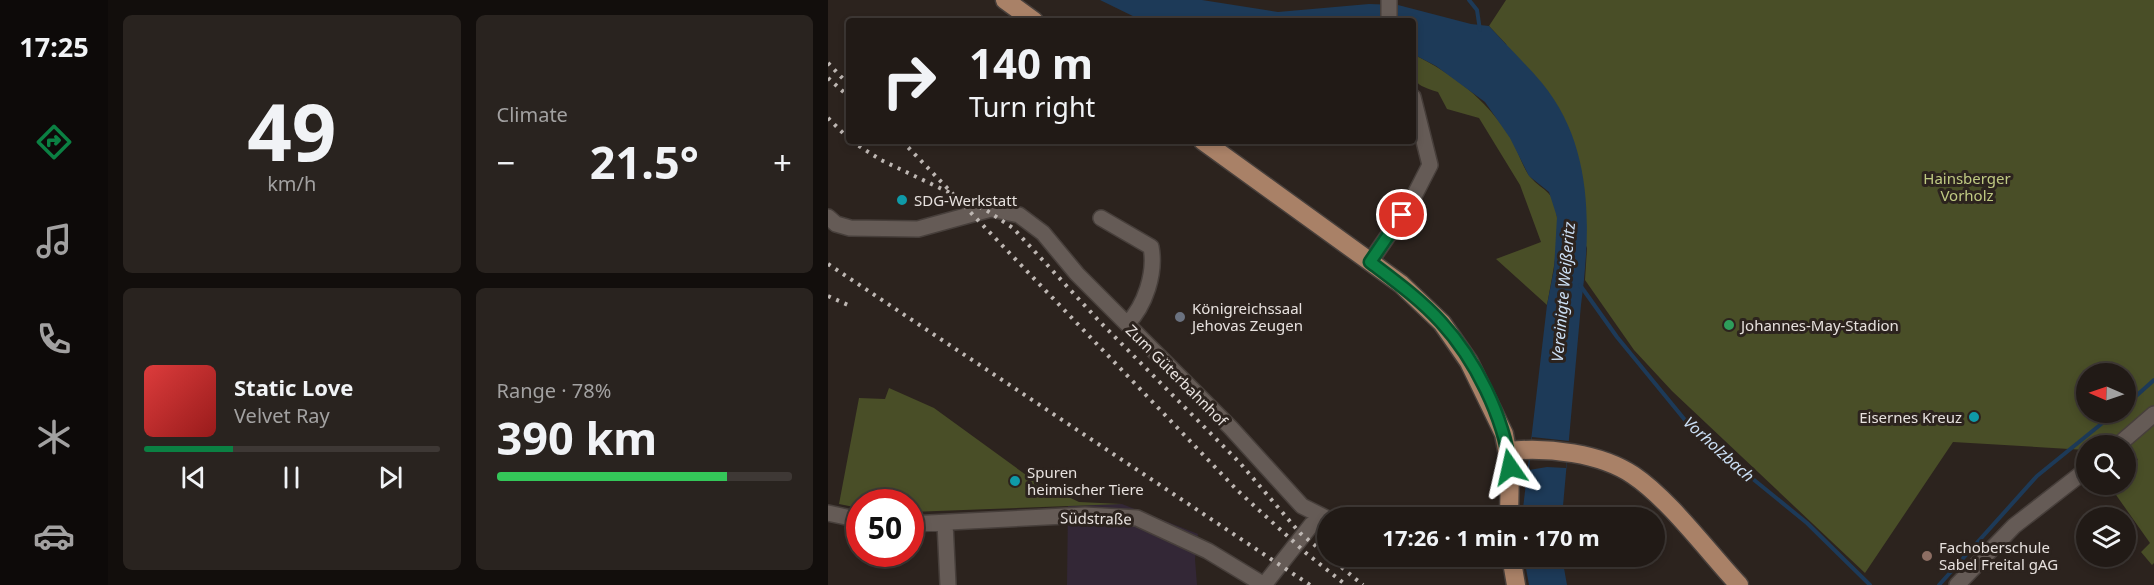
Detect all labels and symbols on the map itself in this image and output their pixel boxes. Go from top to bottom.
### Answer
park label: Hainsberger Vorholz [1923,168,2011,205]
pin [1376,189,1427,240]
place label: SDG-Werkstatt [914,190,1018,210]
marker: SDG-Werkstatt [895,193,909,207]
water label: Vereinigte Weißeritz [1546,220,1580,363]
place label: Königreichssaal Jehovas Zeugen [1190,298,1303,335]
marker: Königreichssaal Jehovas Zeugen [1173,310,1187,324]
place label: Johannes-May-Stadion [1739,315,1899,335]
marker: Johannes-May-Stadion [1722,318,1736,332]
street label: Zum Güterbahnhof [1122,320,1233,431]
north arrow [2076,363,2136,423]
place label: Eisernes Kreuz [1859,407,1962,427]
marker: Eisernes Kreuz [1967,410,1981,424]
water label: Vorholzbach [1679,411,1759,487]
position arrow [1478,435,1542,499]
place label: Spuren heimischer Tiere [1027,462,1144,499]
marker: Spuren heimischer Tiere [1008,474,1022,488]
speed limit sign: 50 [846,489,924,567]
street label: Südstraße [1060,507,1132,529]
place label: Fachoberschule Sabel Freital gAG [1939,537,2058,574]
marker: Fachoberschule Sabel Freital gAG [1920,549,1934,563]

